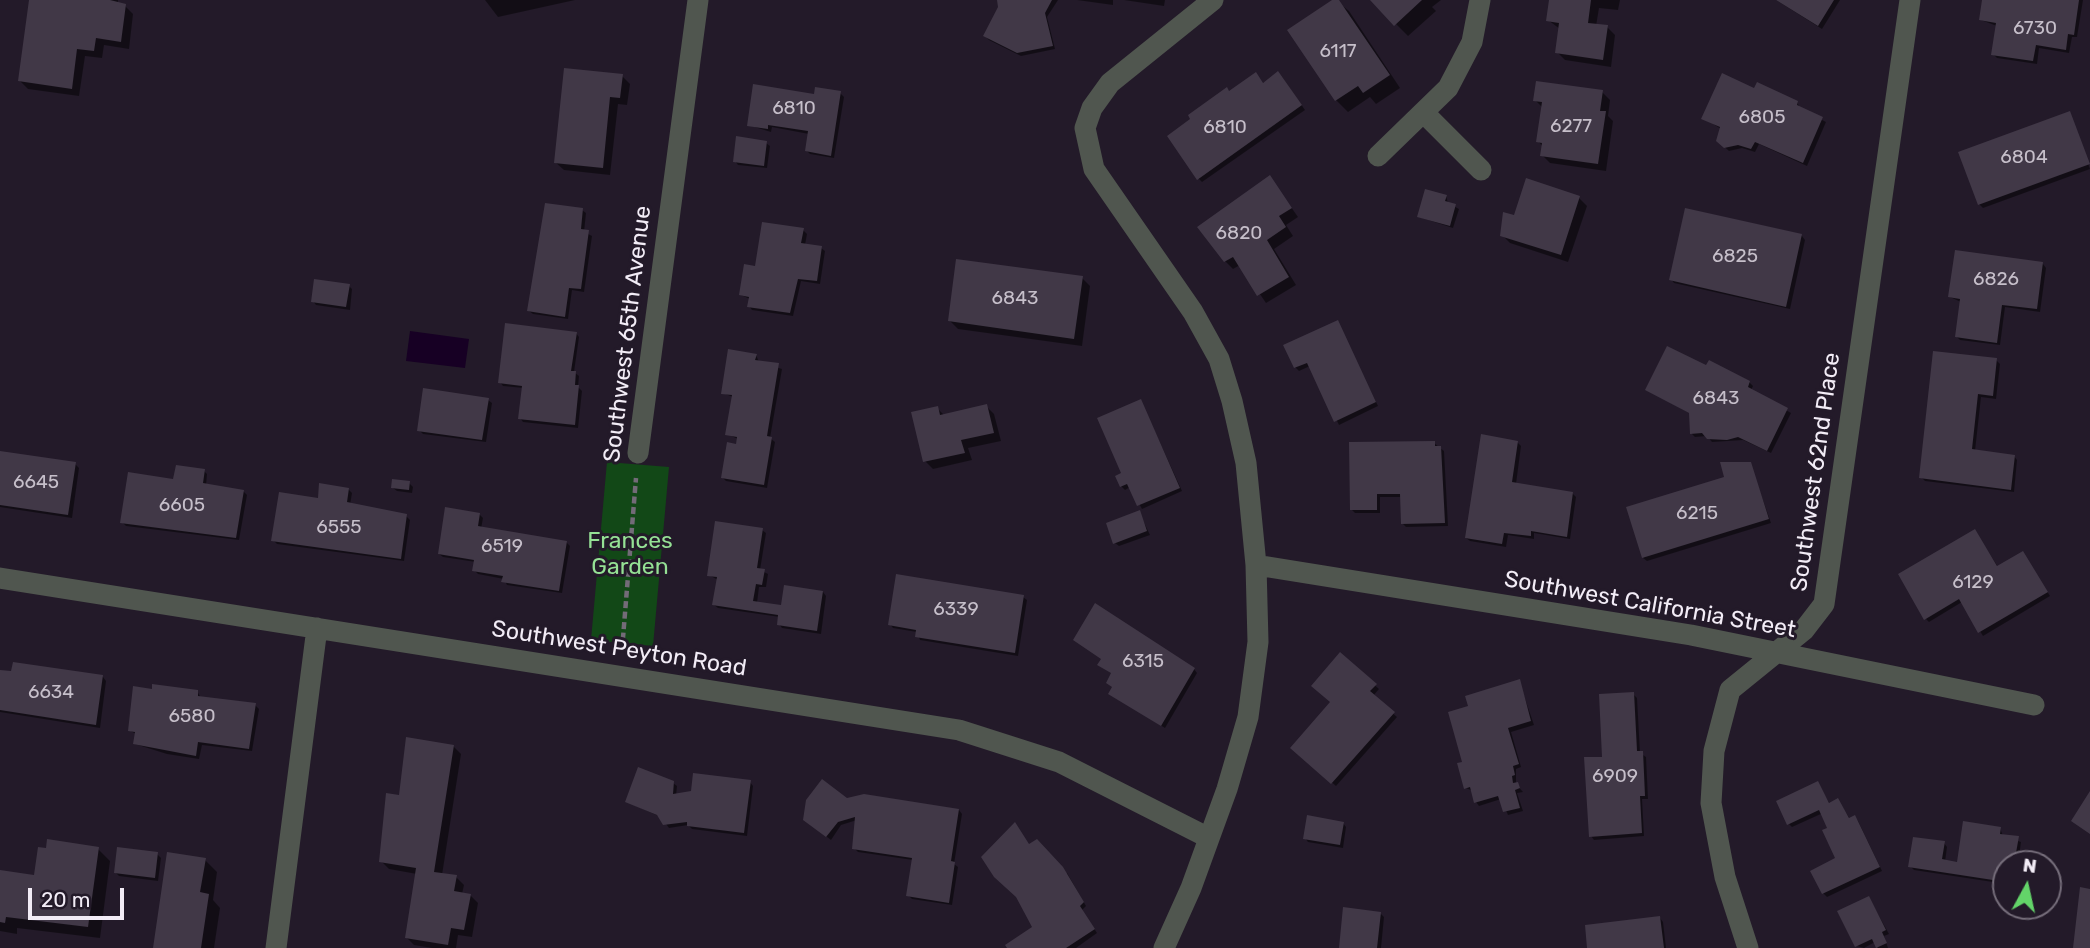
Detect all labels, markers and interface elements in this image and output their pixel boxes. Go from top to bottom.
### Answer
house number: 6730 [2013,18,2057,40]
house number: 6117 [1319,41,1357,63]
house number: 6810 [772,98,816,120]
house number: 6805 [1739,107,1785,129]
house number: 6277 [1550,116,1592,138]
house number: 6810 [1203,117,1247,139]
house number: 6804 [2000,147,2048,169]
street label: Southwest 65th Avenue [599,204,657,464]
house number: 6820 [1216,223,1262,245]
house number: 6825 [1712,246,1758,268]
house number: 6826 [1973,269,2019,291]
house number: 6843 [992,288,1038,310]
street label: Southwest 62nd Place [1786,351,1846,593]
house number: 6843 [1693,388,1739,410]
house number: 6645 [13,472,59,494]
house number: 6605 [159,495,205,517]
house number: 6215 [1676,503,1718,525]
house number: 6555 [316,517,362,539]
park label: Frances Garden [587,527,673,581]
house number: 6519 [481,536,523,558]
street label: Southwest California Street [1502,566,1798,644]
house number: 6129 [1952,572,1994,594]
house number: 6339 [933,599,979,621]
street label: Southwest Peyton Road [490,615,748,683]
house number: 6315 [1122,651,1164,673]
house number: 6634 [28,682,74,704]
house number: 6580 [169,706,215,728]
house number: 6909 [1592,766,1638,788]
north arrow [1992,850,2062,920]
text: N [2021,853,2038,878]
scale bar [32,874,128,918]
text: 20 m [41,887,90,912]

